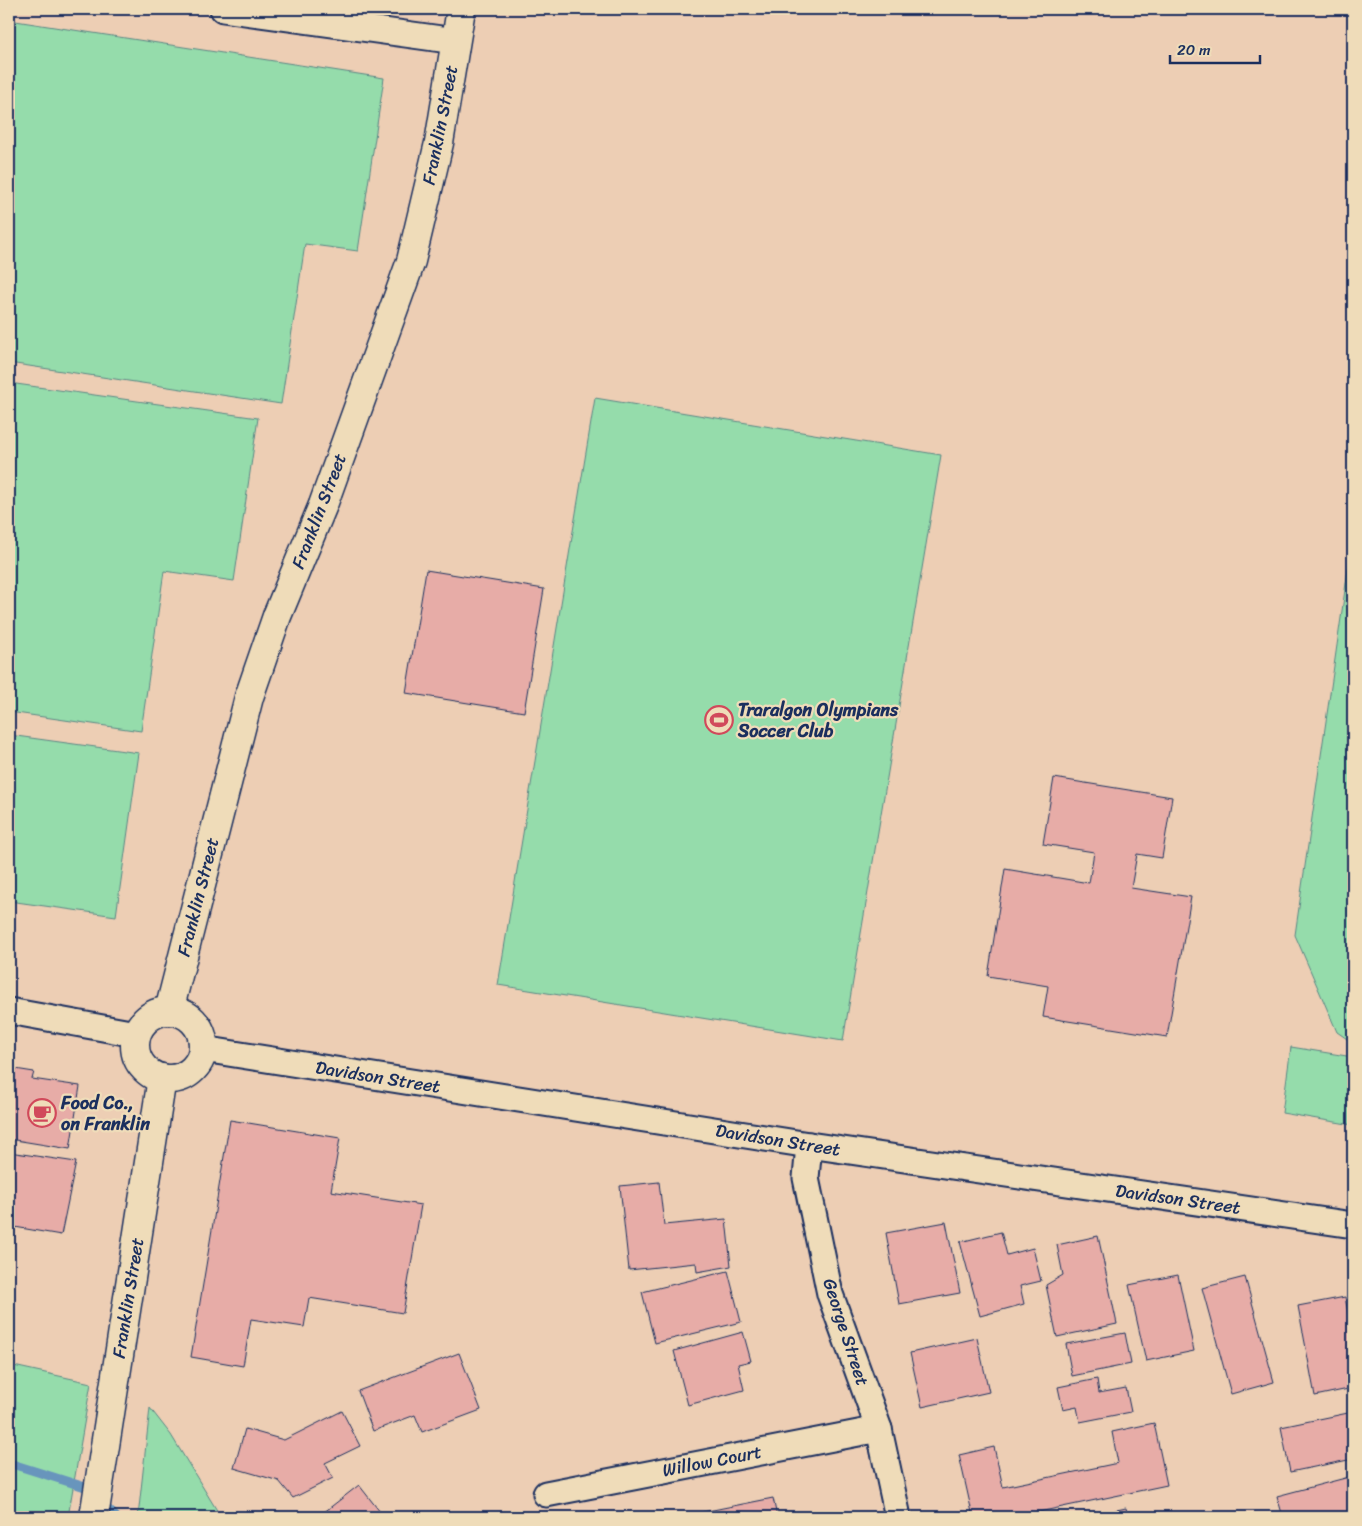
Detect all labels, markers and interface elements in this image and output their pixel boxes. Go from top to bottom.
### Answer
scale bar [1170,32,1260,64]
text: 20 m [1177,37,1211,63]
street label: Franklin Street [413,62,467,188]
street label: Franklin Street [282,448,356,574]
place label: Traralgon Olympians Soccer Club [737,694,899,747]
sports icon: Traralgon Olympians Soccer Club [704,705,734,735]
street label: Franklin Street [168,834,228,960]
street label: Davidson Street [313,1051,443,1103]
place label: Food Co., on Franklin [60,1087,150,1140]
cafe icon: Food Co., on Franklin [27,1098,57,1128]
street label: Davidson Street [713,1114,843,1166]
street label: Davidson Street [1113,1174,1243,1224]
street label: Franklin Street [103,1235,153,1361]
street label: George Street [814,1274,879,1390]
street label: Willow Court [660,1436,764,1486]

